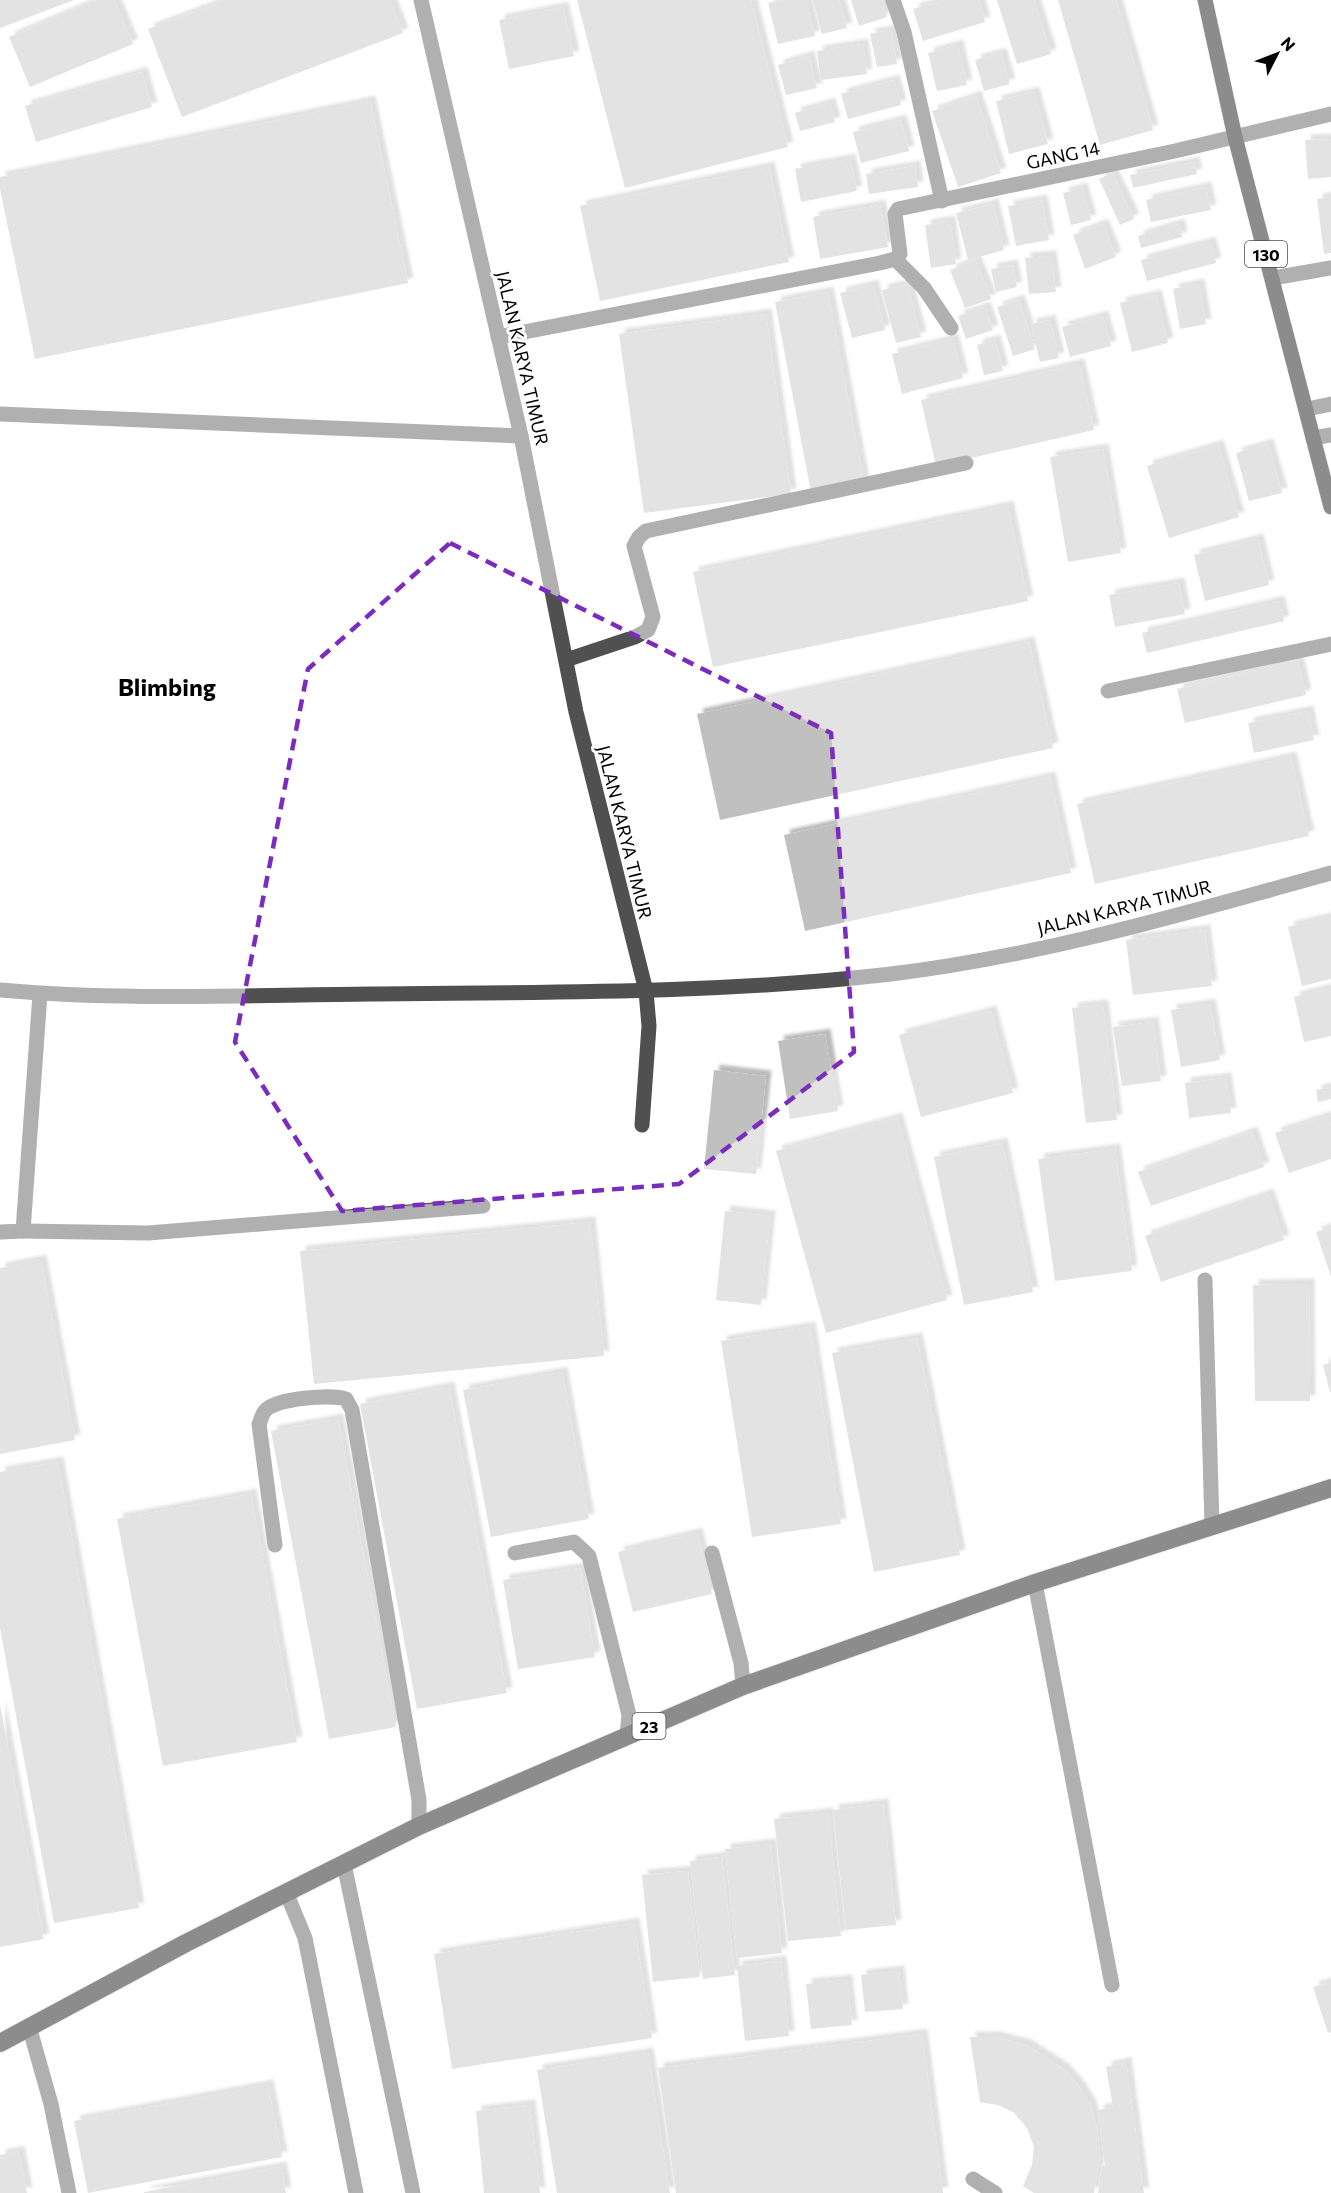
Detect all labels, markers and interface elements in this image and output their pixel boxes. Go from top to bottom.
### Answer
north arrow [1247,24,1307,84]
text: N [1277,33,1300,54]
street label: GANG 14 [1024,136,1102,173]
road number: 130 [1245,241,1287,267]
street label: JALAN KARYA TIMUR [492,269,554,447]
district label: Blimbing [118,672,216,701]
street label: JALAN KARYA TIMUR [593,743,657,921]
street label: JALAN KARYA TIMUR [1035,875,1213,939]
road number: 23 [632,1713,666,1739]

